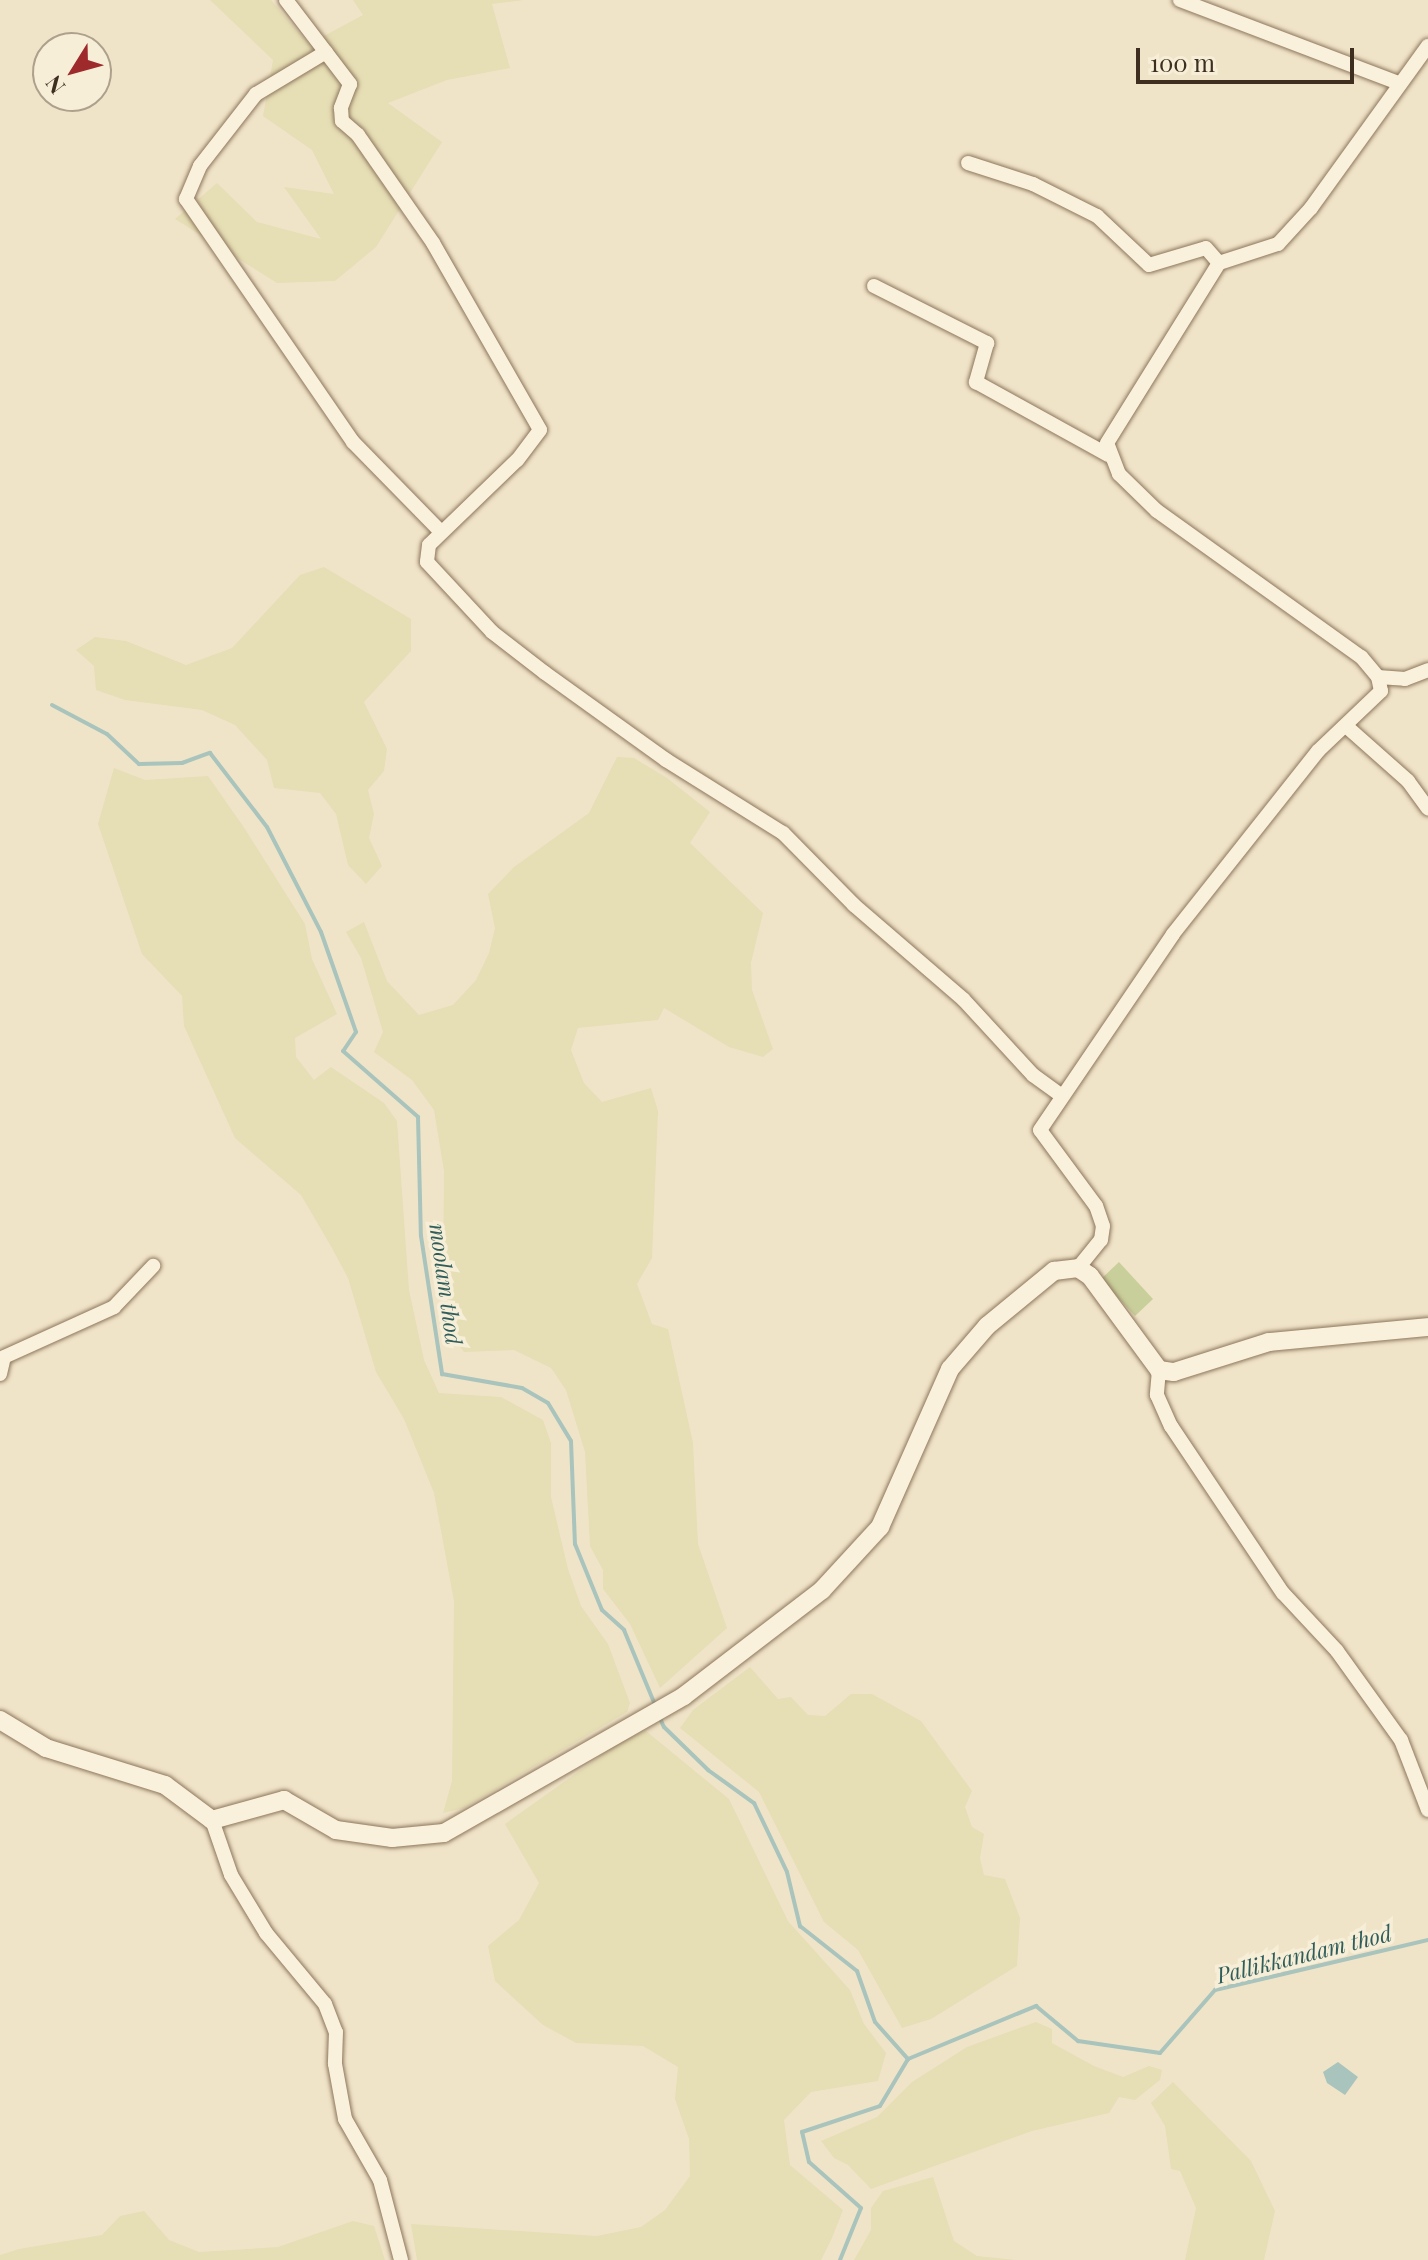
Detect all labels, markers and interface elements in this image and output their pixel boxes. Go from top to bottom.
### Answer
north arrow [32,32,112,112]
scale bar [1140,32,1358,82]
text: 100 m [1150,46,1215,78]
text: N [38,70,71,101]
water label: moolam thod [424,1222,468,1346]
water label: Pallikkandam thod [1214,1919,1394,1989]

